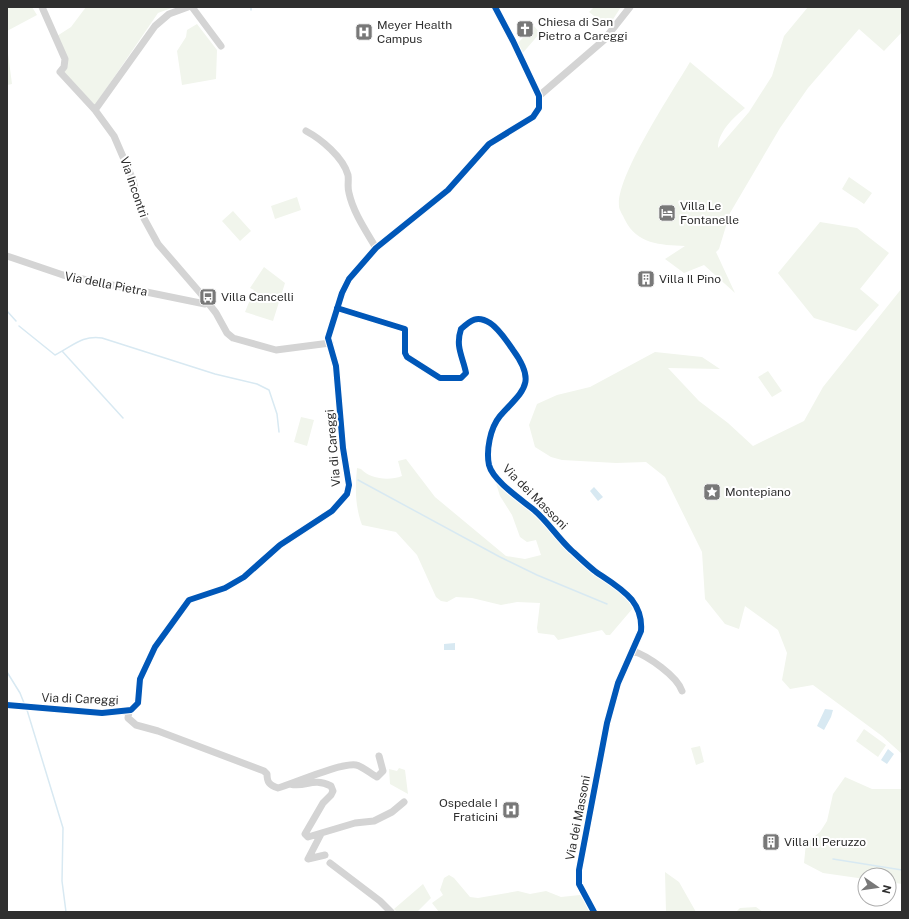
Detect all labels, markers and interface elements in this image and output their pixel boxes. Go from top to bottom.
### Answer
place label: Chiesa di San Pietro a Careggi [538,15,628,43]
place label: Meyer Health Campus [377,18,452,46]
church icon: Chiesa di San Pietro a Careggi [515,19,535,39]
hospital icon: Meyer Health Campus [354,22,374,42]
street label: Via Incontri [117,155,151,219]
place label: Villa Le Fontanelle [680,199,739,227]
hotel icon: Villa Le Fontanelle [657,203,677,223]
street label: Via della Pietra [63,269,149,299]
building icon: Villa Il Pino [636,269,656,289]
place label: Villa Il Pino [659,272,721,286]
bus stop icon: Villa Cancelli [198,287,218,307]
place label: Villa Cancelli [221,290,294,304]
street label: Via di Careggi [323,409,343,487]
street label: Via dei Massoni [500,462,570,532]
place icon: Montepiano [702,482,722,502]
place label: Montepiano [725,485,791,499]
street label: Via di Careggi [41,691,119,707]
street label: Via dei Massoni [563,774,593,862]
place label: Ospedale I Fraticini [439,796,498,824]
hospital icon: Ospedale I Fraticini [501,800,521,820]
building icon: Villa Il Peruzzo [761,832,781,852]
place label: Villa Il Peruzzo [784,835,866,849]
north arrow [857,867,897,907]
text: N [880,884,894,895]

